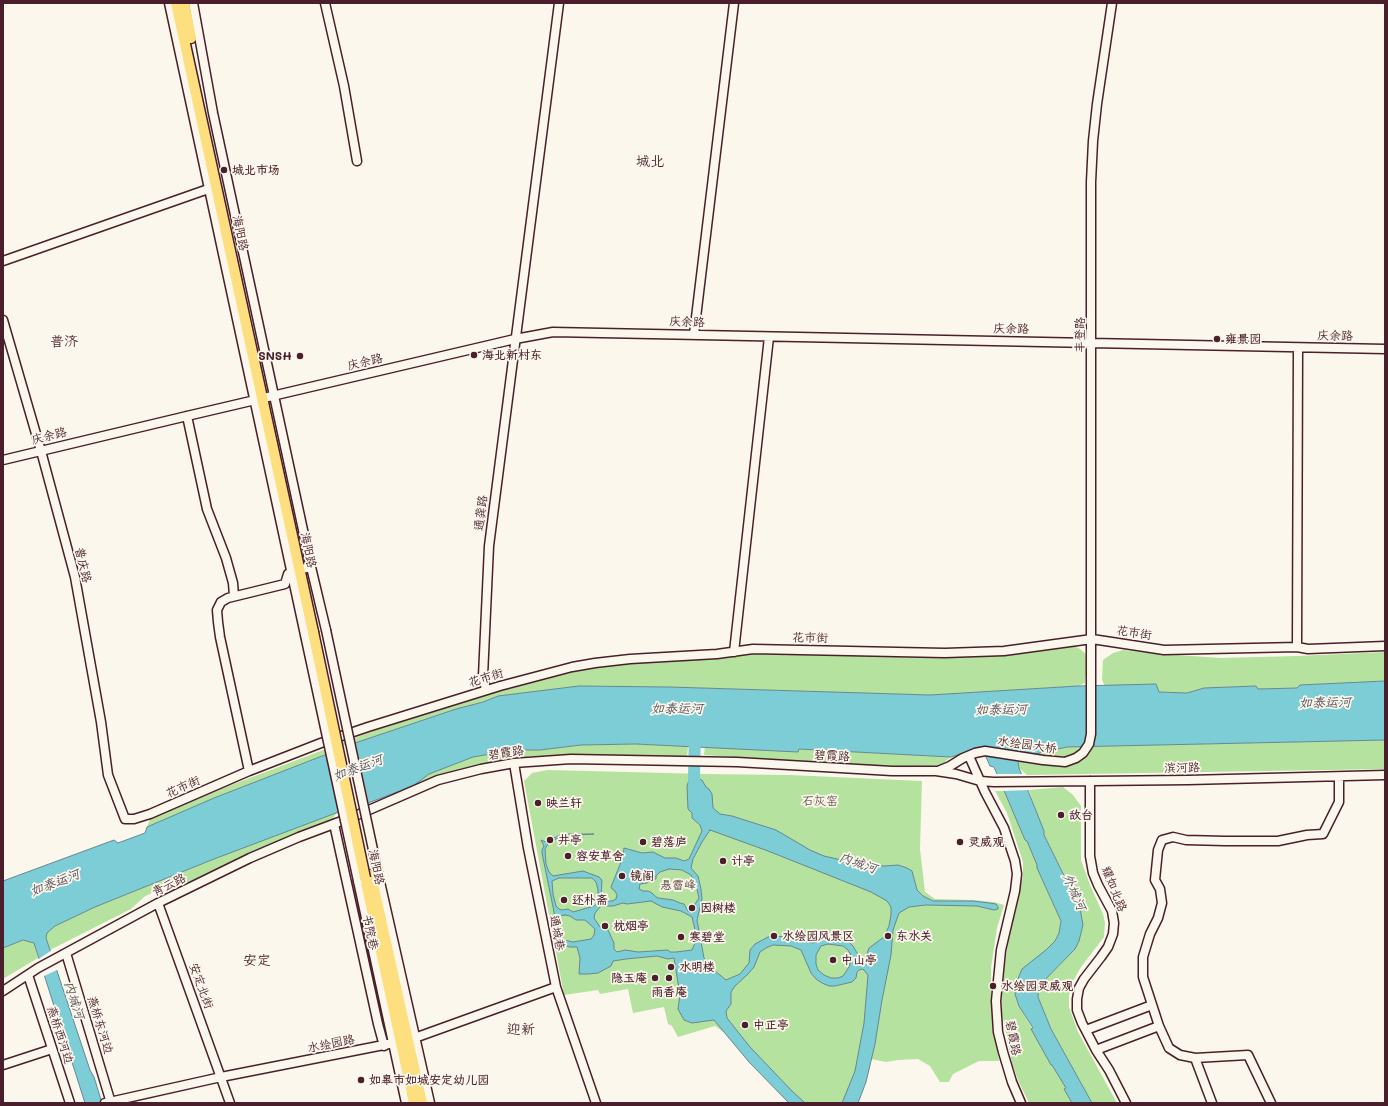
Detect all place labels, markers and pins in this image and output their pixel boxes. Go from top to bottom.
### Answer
place label: 城北市场 [232,163,280,177]
marker: 城北市场 [219,165,229,175]
place label: 雍景园 [1225,332,1261,346]
marker: 雍景园 [1212,334,1222,344]
place label: 海北新村东 [482,348,542,362]
place label: SNSH [258,349,292,363]
marker: 海北新村东 [469,350,479,360]
marker: SNSH [295,351,305,361]
place label: 映兰轩 [546,796,582,810]
marker: 映兰轩 [533,798,543,808]
place label: 敌台 [1069,808,1093,822]
marker: 敌台 [1056,810,1066,820]
place label: 井亭 [558,833,582,847]
marker: 井亭 [545,835,555,845]
place label: 碧落庐 [651,835,687,849]
place label: 灵威观 [968,835,1004,849]
marker: 碧落庐 [638,837,648,847]
marker: 灵威观 [955,837,965,847]
place label: 容安草舍 [576,849,624,863]
marker: 容安草舍 [563,851,573,861]
place label: 计亭 [731,854,755,868]
marker: 计亭 [718,856,728,866]
place label: 镜阁 [630,869,654,883]
marker: 镜阁 [617,871,627,881]
place label: 还朴斋 [572,893,608,907]
marker: 还朴斋 [559,895,569,905]
place label: 因树楼 [700,901,736,915]
marker: 因树楼 [687,903,697,913]
place label: 枕烟亭 [613,919,649,933]
marker: 枕烟亭 [600,921,610,931]
place label: 水绘园风景区 [782,929,854,943]
place label: 东水关 [896,929,932,943]
place label: 寒碧堂 [689,930,725,944]
marker: 水绘园风景区 [769,931,779,941]
marker: 东水关 [883,931,893,941]
marker: 寒碧堂 [676,932,686,942]
place label: 中山亭 [841,953,877,967]
marker: 中山亭 [828,955,838,965]
place label: 水明楼 [679,960,715,974]
marker: 水明楼 [666,962,676,972]
place label: 隐玉庵 [611,971,647,985]
marker: 隐玉庵 [650,973,660,983]
marker: 雨香庵 [664,973,674,983]
place label: 水绘园灵威观 [1001,979,1073,993]
marker: 水绘园灵威观 [988,981,998,991]
place label: 雨香庵 [651,985,687,999]
place label: 中正亭 [753,1018,789,1032]
marker: 中正亭 [740,1020,750,1030]
place label: 如皋市如城安定幼儿园 [369,1073,489,1087]
marker: 如皋市如城安定幼儿园 [356,1075,366,1085]

